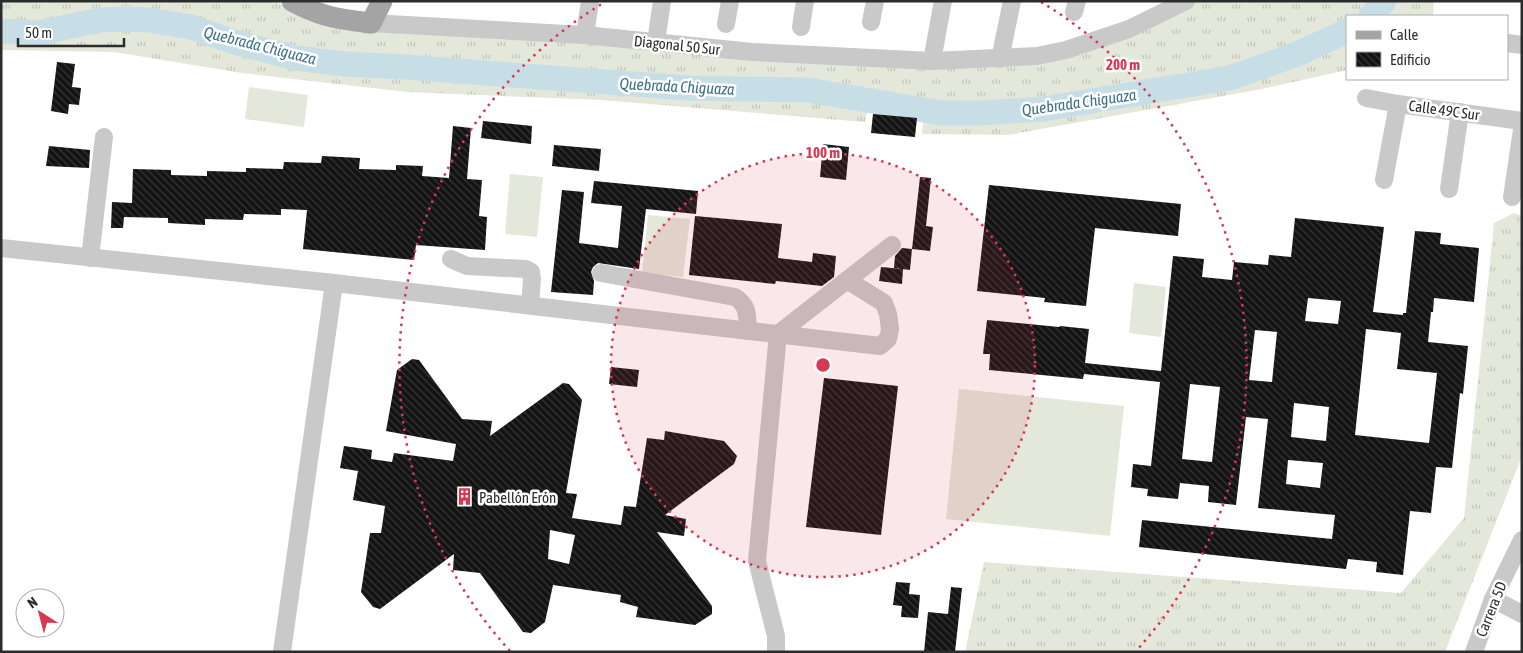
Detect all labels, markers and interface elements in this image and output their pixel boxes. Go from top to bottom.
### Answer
scale bar [18,15,124,47]
legend [1346,15,1508,80]
water label: Quebrada Chiguaza [202,22,319,69]
text: 50 m [25,24,52,41]
text: Calle [1390,26,1419,43]
street label: Diagonal 50 Sur [633,32,721,58]
text: Edificio [1390,51,1431,68]
text: 200 m [1106,56,1140,73]
water label: Quebrada Chiguaza [619,74,736,99]
water label: Quebrada Chiguaza [1021,85,1138,120]
street label: Calle 49C Sur [1408,97,1481,123]
text: 100 m [806,144,840,161]
centre of rings [814,356,832,374]
building icon: Pabellón Erón [455,487,475,507]
place label: Pabellón Erón [479,489,556,506]
street label: Carrera 5D [1472,579,1510,639]
north arrow [15,588,65,638]
text: N [24,594,40,611]

